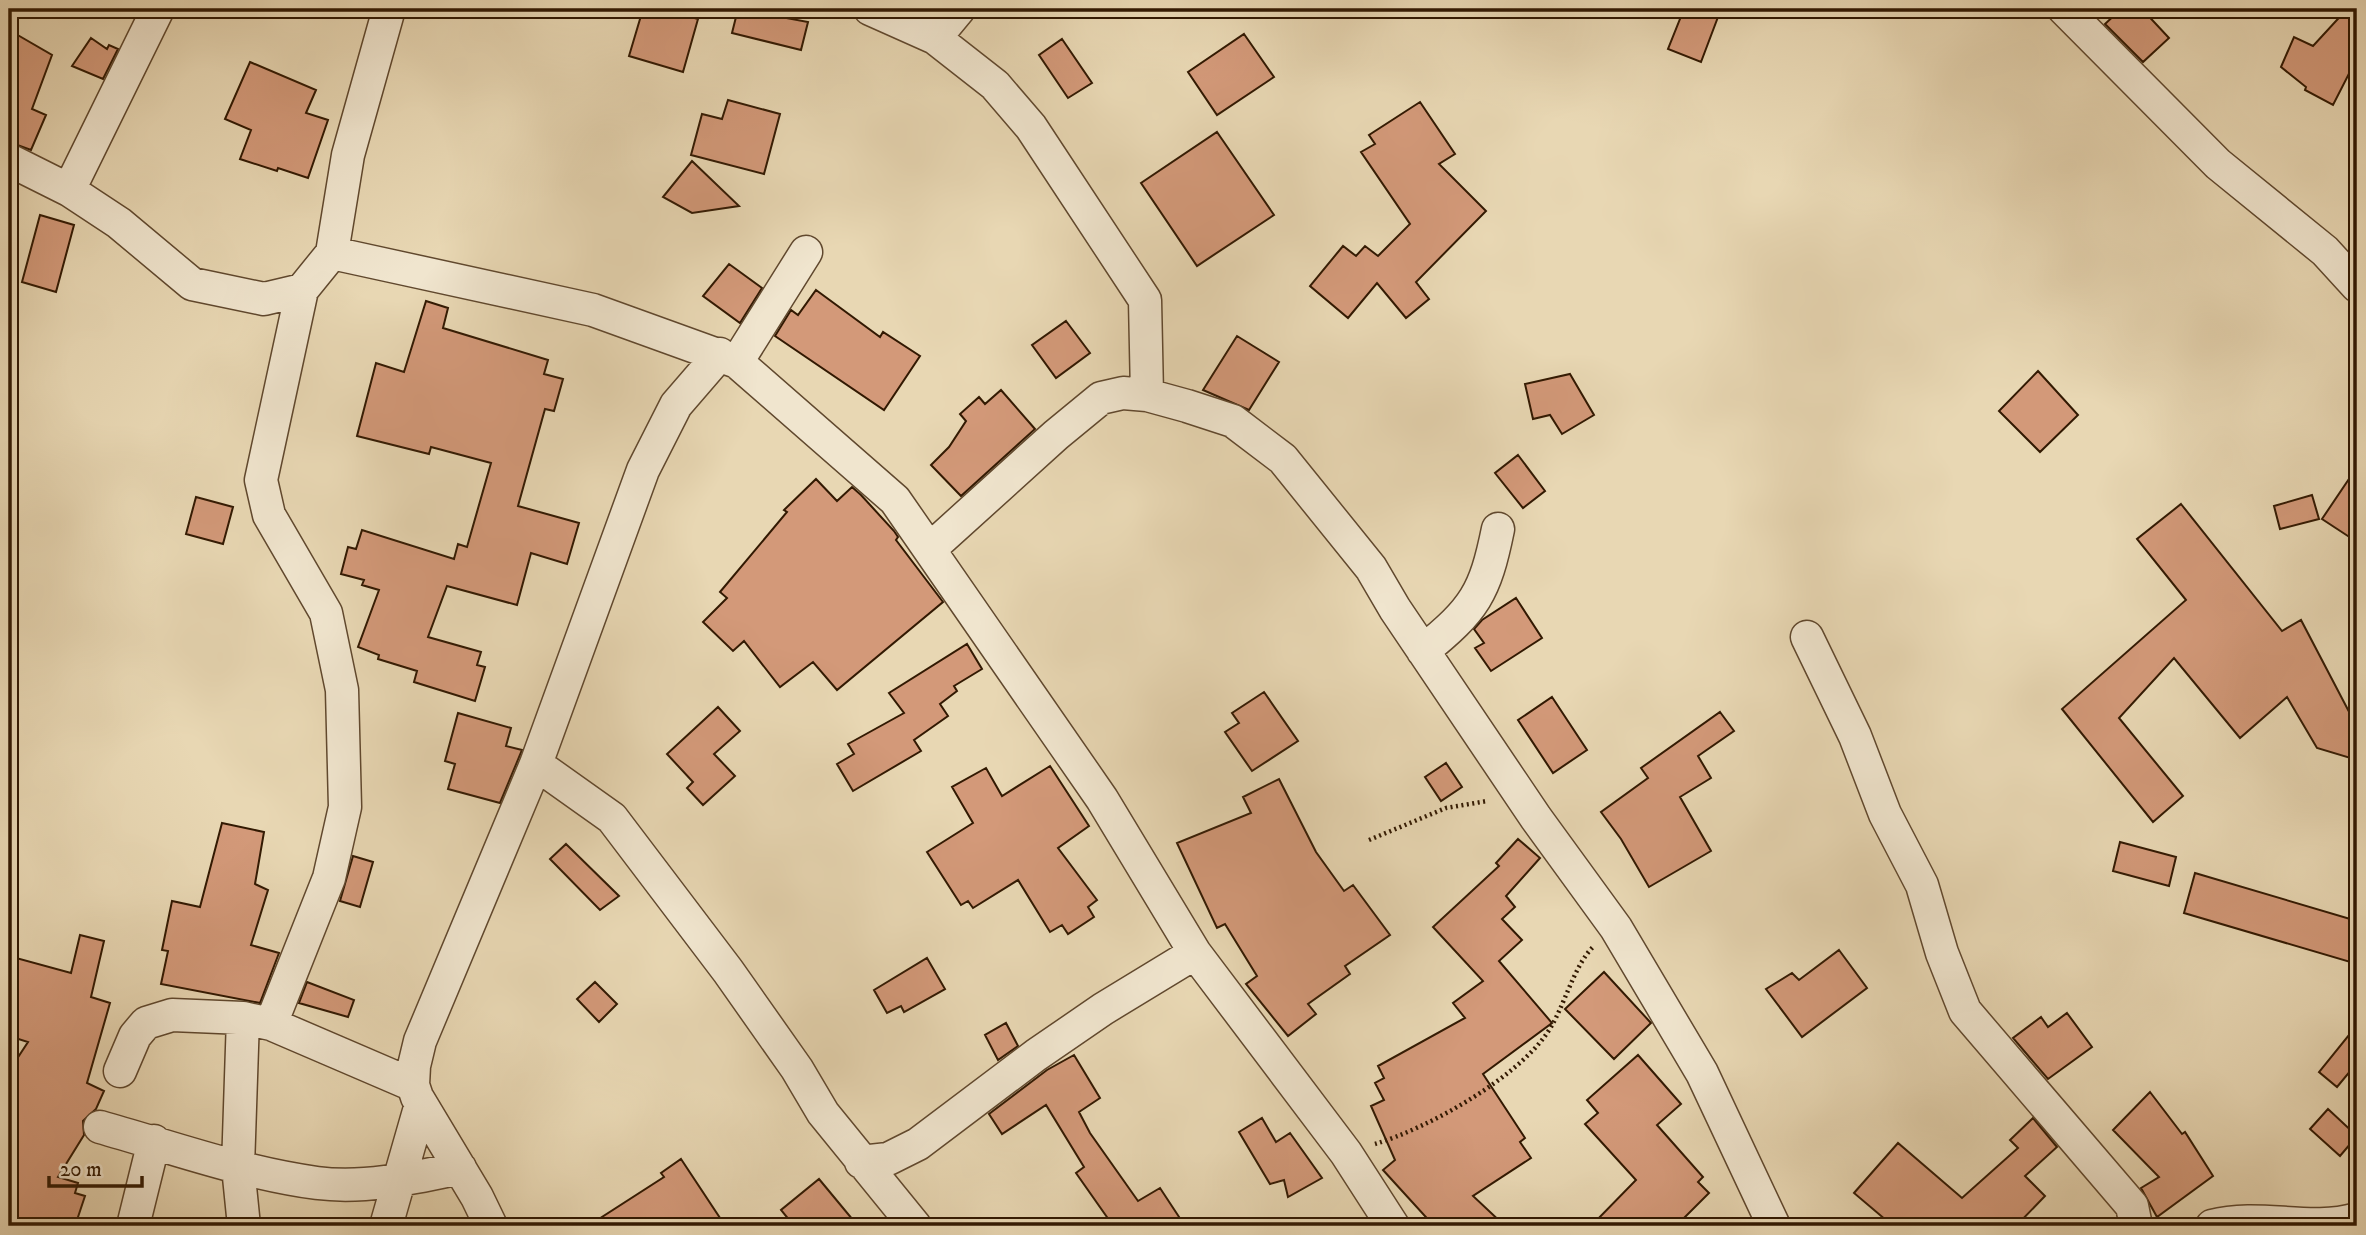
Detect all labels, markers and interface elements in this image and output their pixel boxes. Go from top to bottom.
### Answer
scale bar [49,1144,142,1188]
text: 20 m [60,1157,102,1183]

